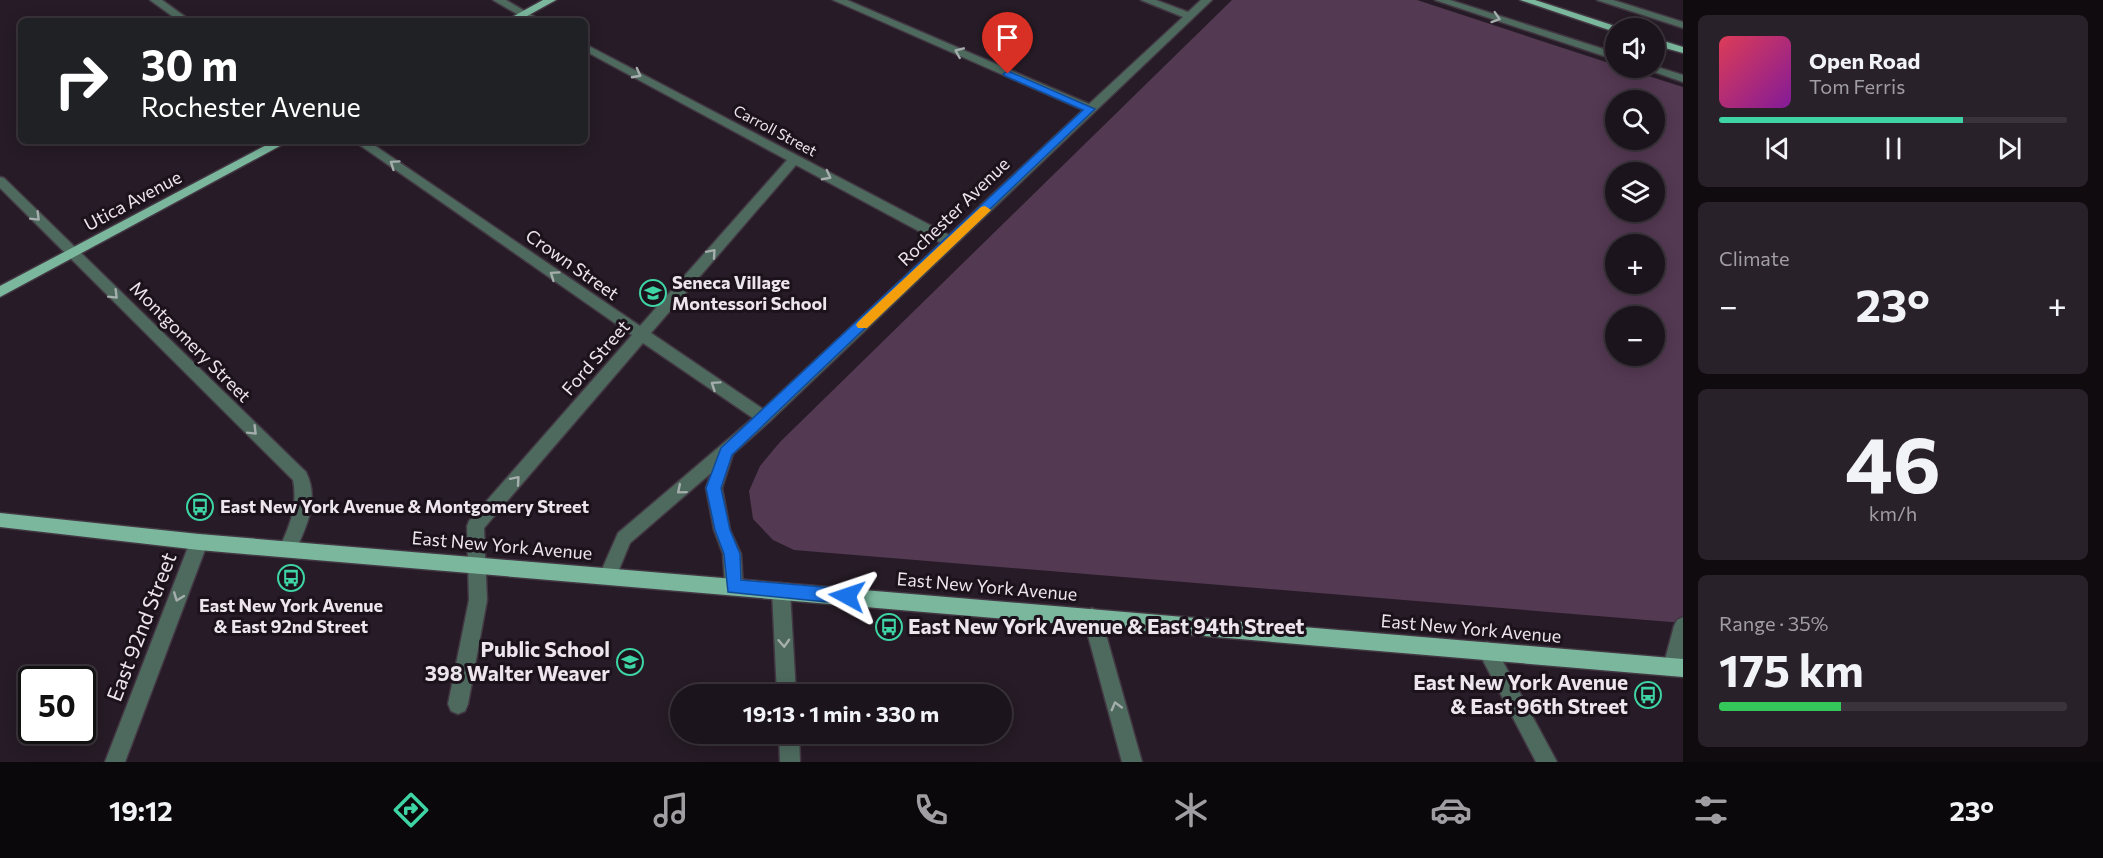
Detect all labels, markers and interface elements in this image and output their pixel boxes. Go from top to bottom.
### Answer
one-way arrow [1490,11,1501,23]
pin [982,12,1033,74]
map controls [1605,18,1665,366]
button: sound [1605,18,1665,78]
icon: arrive [991,21,1024,54]
text: 30 m [141,38,238,90]
icon: right [42,42,120,120]
text: Open Road [1809,47,1920,74]
one-way arrow [954,48,965,60]
one-way arrow [630,67,641,78]
text: Tom Ferris [1809,74,1905,98]
text: Rochester Avenue [141,90,361,123]
button: search [1605,90,1665,150]
street label: Carroll Street [731,101,820,160]
icon: previous [1761,132,1794,165]
icon: pause [1877,132,1910,165]
icon: next [1993,132,2026,165]
street label: Rochester Avenue [893,152,1014,270]
one-way arrow [389,160,400,171]
button: layers [1605,162,1665,222]
street label: Utica Avenue [80,165,185,235]
one-way arrow [821,169,831,180]
one-way arrow [29,210,40,221]
street label: Crown Street [522,224,623,304]
button: + [1605,234,1665,294]
text: Climate [1719,246,1789,270]
one-way arrow [705,249,716,260]
one-way arrow [550,271,561,282]
place label: Seneca Village Montessori School [672,271,827,314]
street label: Montgomery Street [126,276,256,406]
text: 23° [1856,276,1930,331]
school or university icon: Seneca Village Montessori School [638,278,668,308]
text: − [1719,284,1738,325]
text: + [2048,284,2067,325]
one-way arrow [107,287,118,298]
button: − [1605,306,1665,366]
street label: Ford Street [557,315,634,399]
one-way arrow [711,381,722,392]
text: 46 [1845,414,1941,509]
one-way arrow [246,424,257,435]
one-way arrow [509,476,520,487]
one-way arrow [677,482,688,493]
bus stop icon: East New York Avenue & Montgomery Street [185,492,215,522]
place label: East New York Avenue & Montgomery Street [220,495,590,517]
text: km/h [1869,501,1917,525]
street label: East New York Avenue [411,526,593,564]
street label: East 92nd Street [101,548,180,704]
bus stop icon: East New York Avenue & East 92nd Street [276,563,306,593]
position arrow [815,564,879,628]
street label: East New York Avenue [896,567,1078,605]
one-way arrow [173,591,185,602]
place label: East New York Avenue & East 92nd Street [199,594,383,637]
street label: East New York Avenue [1380,609,1562,647]
text: Range · 35% [1719,611,1828,635]
bus stop icon: East New York Avenue & East 94th Street [874,612,904,642]
place label: East New York Avenue & East 94th Street [908,613,1305,638]
place label: Public School 398 Walter Weaver [425,636,610,685]
one-way arrow [777,638,790,647]
text: 175 km [1719,641,1864,696]
school or university icon: Public School 398 Walter Weaver [615,647,645,677]
speed limit sign: 50 [18,666,96,744]
place label: East New York Avenue & East 96th Street [1413,669,1628,718]
bus stop icon: East New York Avenue & East 96th Street [1633,680,1663,710]
text: 19:13 · 1 min · 330 m [743,700,939,727]
one-way arrow [1111,701,1124,711]
icon: directions [390,789,432,831]
icon: music [650,789,692,831]
icon: phone [910,789,952,831]
icon: climate [1170,789,1212,831]
icon: car [1430,789,1472,831]
icon: filters [1690,789,1732,831]
text: 19:12 [109,794,173,827]
text: 23° [1949,794,1994,827]

